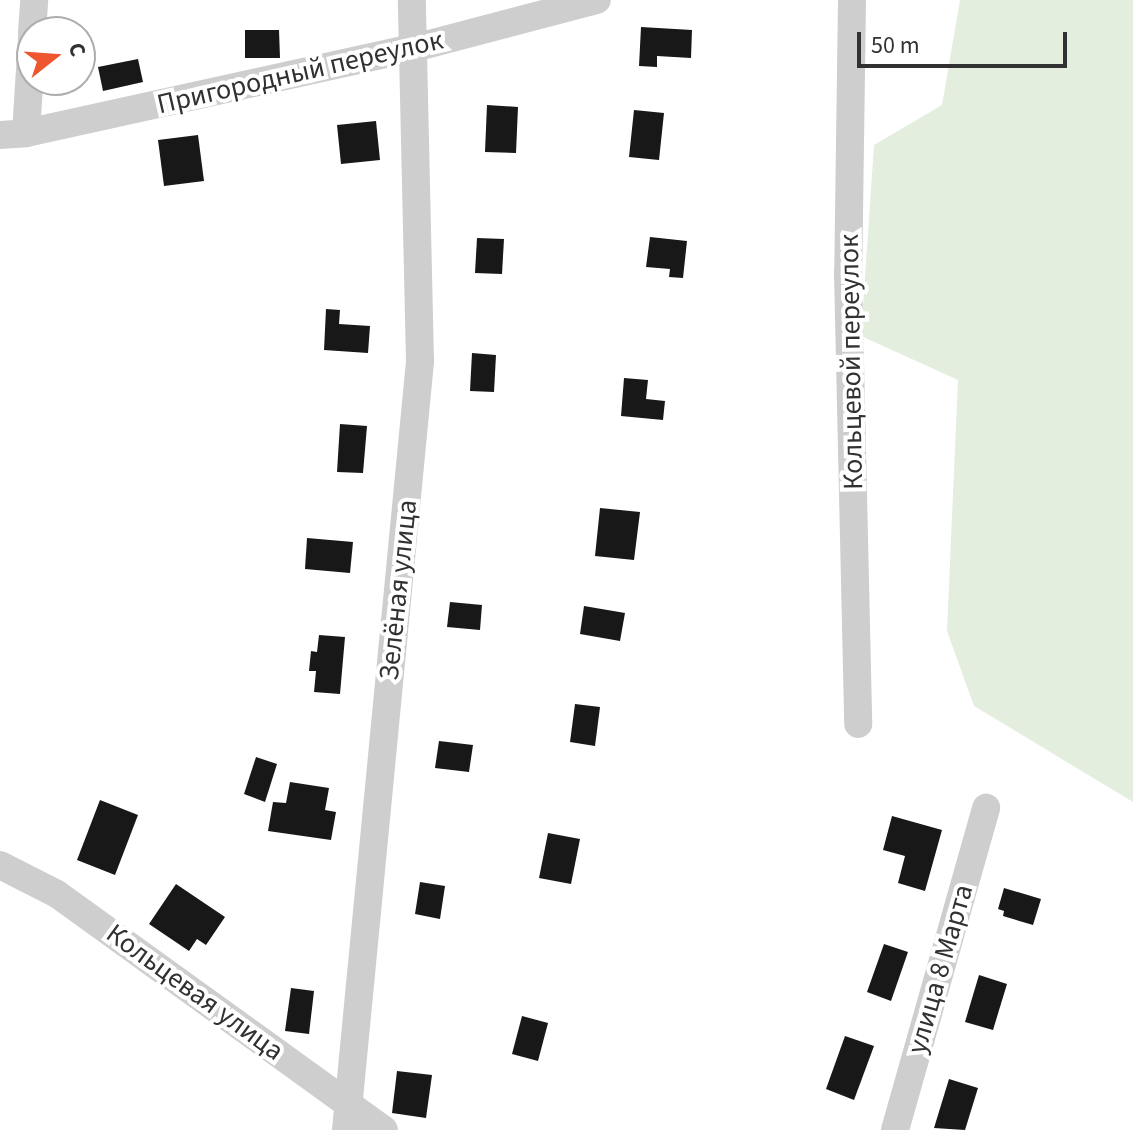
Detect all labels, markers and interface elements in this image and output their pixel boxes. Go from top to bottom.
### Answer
north arrow [16,16,96,96]
scale bar [861,16,1071,66]
street label: Пригородный переулок [154,23,446,121]
text: 50 m [871,28,920,63]
text: С [60,39,94,60]
street label: Кольцевой переулок [832,234,870,490]
street label: Зелёная улица [372,498,424,682]
street label: улица 8 Марта [900,881,980,1057]
street label: Кольцевая улица [100,916,290,1068]

